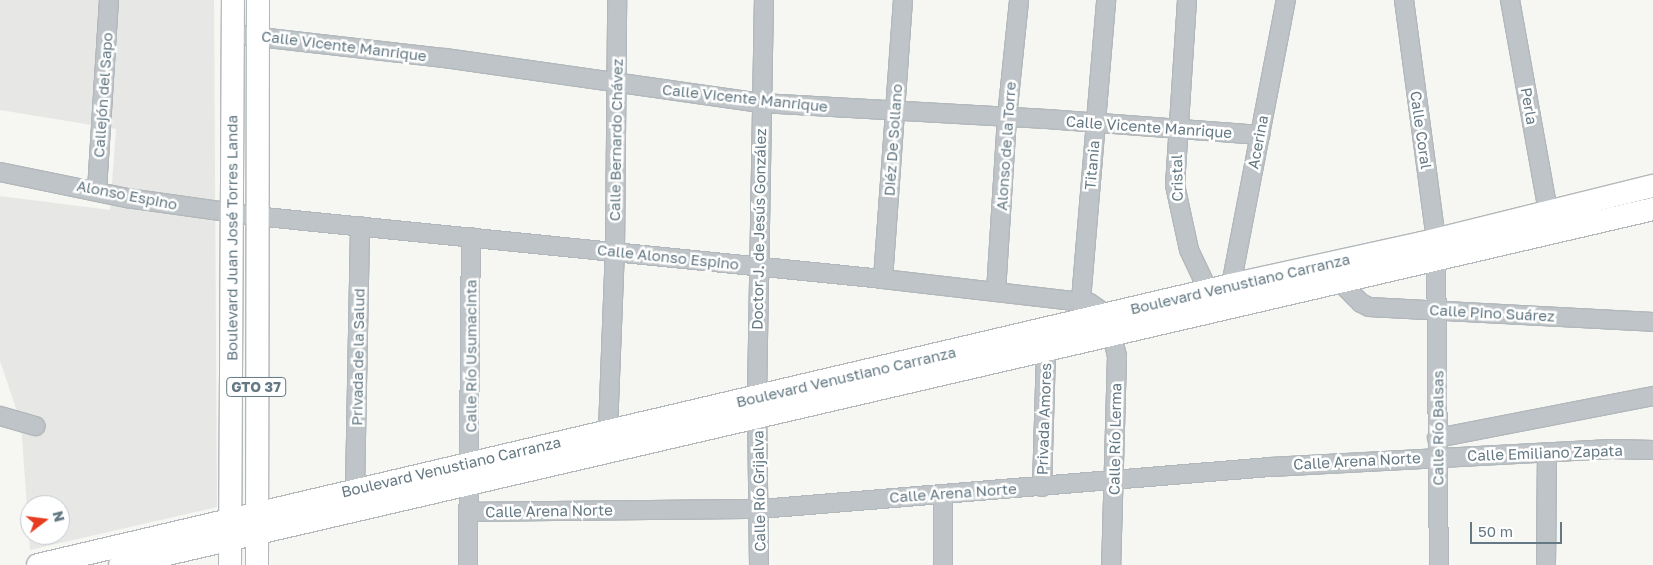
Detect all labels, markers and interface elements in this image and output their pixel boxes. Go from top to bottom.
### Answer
street label: Calle Vicente Manrique [260,27,428,65]
street label: Callejón del Sapo [90,32,116,158]
street label: Calle Bernardo Chávez [606,59,626,221]
street label: Calle Vicente Manrique [661,80,829,116]
street label: Alonso de la Torre [993,81,1019,211]
street label: Diéz De Sollano [880,83,906,197]
street label: Perla [1517,86,1541,126]
street label: Calle Coral [1407,90,1435,170]
street label: Calle Vicente Manrique [1065,112,1233,142]
street label: Acerina [1244,114,1272,170]
street label: Boulevard Juan José Torres Landa [223,115,241,361]
street label: Doctor J. de Jesús González [748,128,770,330]
street label: Titania [1081,140,1103,190]
street label: Cristal [1168,154,1186,202]
street label: Alonso Espino [75,176,179,214]
street label: Calle Alonso Espino [596,241,740,273]
street label: Boulevard Venustiano Carranza [1128,250,1352,318]
street label: Calle Río Usumacinta [462,279,480,433]
street label: Privada de la Salud [348,288,368,426]
street label: Calle Pino Suárez [1429,301,1555,325]
street label: Boulevard Venustiano Carranza [734,343,958,411]
street label: Privada Amores [1033,363,1055,475]
street label: Calle Río Balsas [1429,370,1447,486]
road number: GTO 37 [226,376,286,398]
street label: Calle Río Lerma [1105,383,1125,495]
street label: Calle Río Grijalva [749,430,769,552]
street label: Boulevard Venustiano Carranza [339,433,563,501]
street label: Calle Emiliano Zapata [1467,441,1623,465]
street label: Calle Arena Norte [1293,449,1421,473]
street label: Calle Arena Norte [889,480,1017,506]
north arrow [20,495,70,545]
street label: Calle Arena Norte [485,501,613,521]
text: N [49,509,69,524]
scale bar [1473,512,1566,544]
text: 50 m [1478,522,1513,540]

